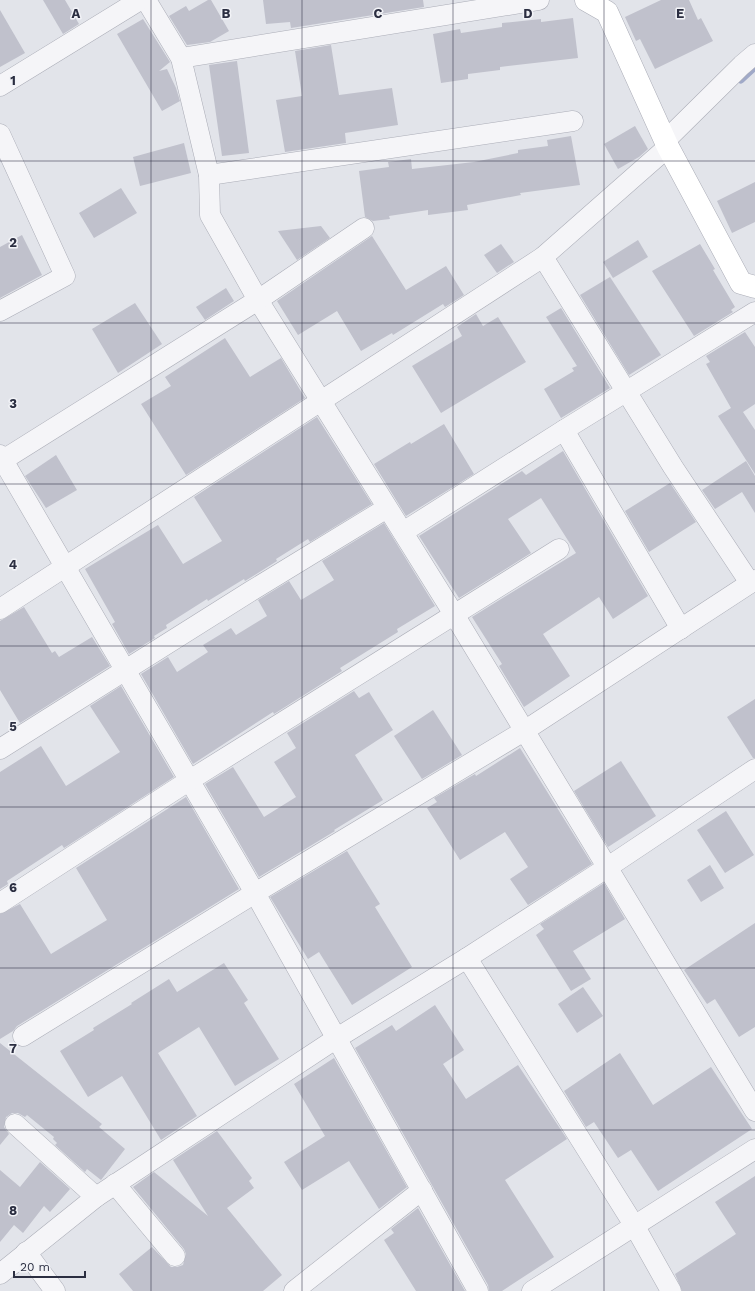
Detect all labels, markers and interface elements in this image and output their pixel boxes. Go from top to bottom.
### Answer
text: A [72,6,81,21]
text: B [222,6,231,21]
text: C [374,6,383,21]
text: D [523,6,533,21]
text: E [676,6,684,21]
text: 1 [10,73,16,88]
text: 2 [9,235,17,250]
text: 3 [9,396,17,411]
text: 4 [9,557,18,572]
text: 5 [9,719,17,734]
text: 6 [9,880,17,895]
text: 7 [9,1041,17,1056]
text: 8 [9,1203,17,1218]
scale bar [14,1253,85,1279]
text: 20 m [20,1260,50,1274]

